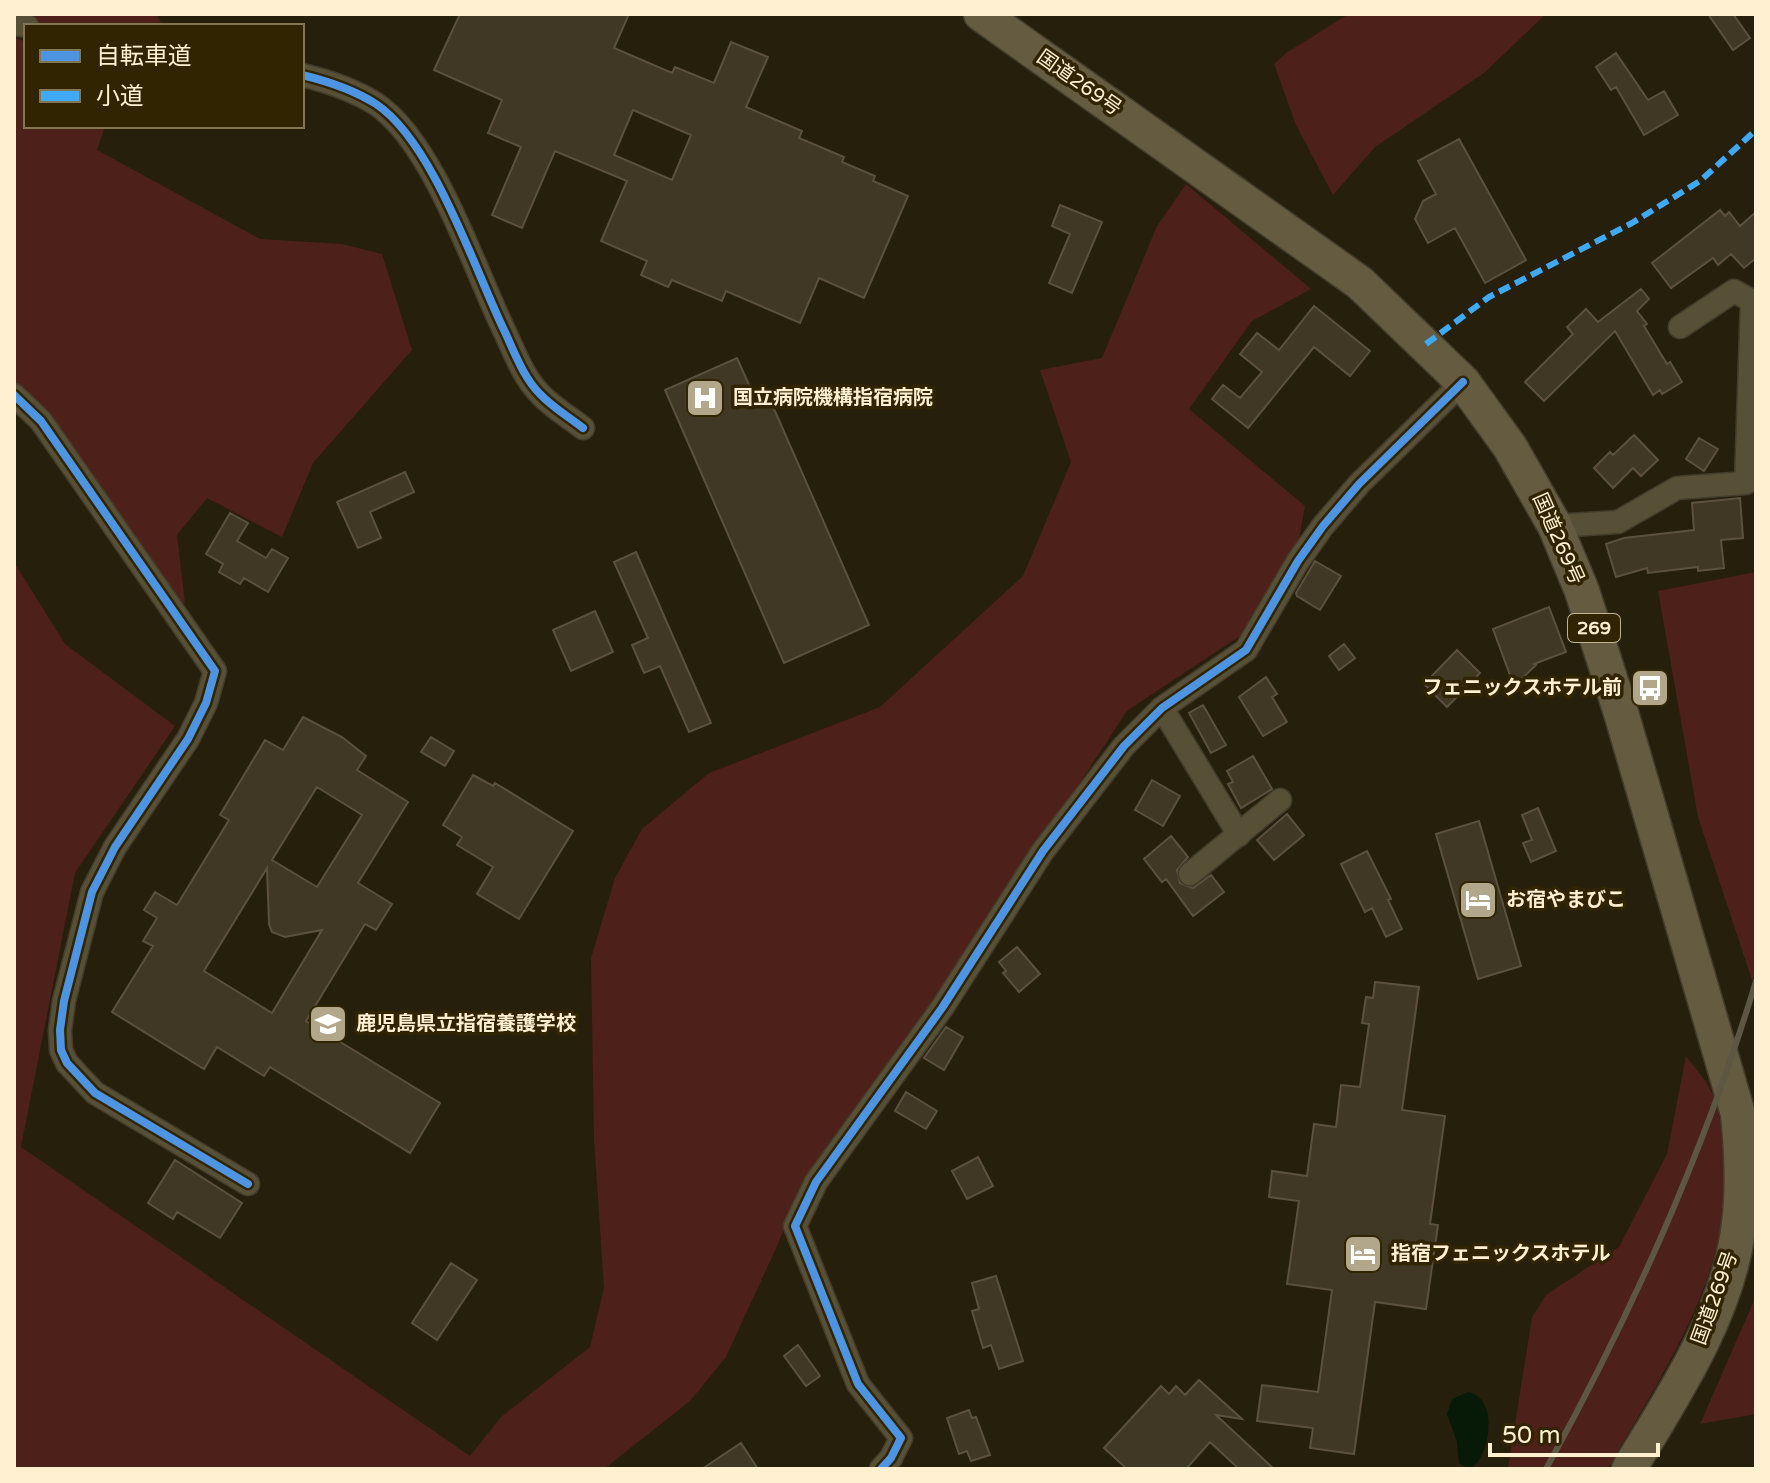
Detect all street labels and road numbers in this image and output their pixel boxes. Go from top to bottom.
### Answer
street label: 国道269号 [1032,45,1126,121]
street label: 国道269号 [1527,489,1589,589]
road number: 269 [1568,614,1620,642]
street label: 国道269号 [1687,1248,1743,1348]

